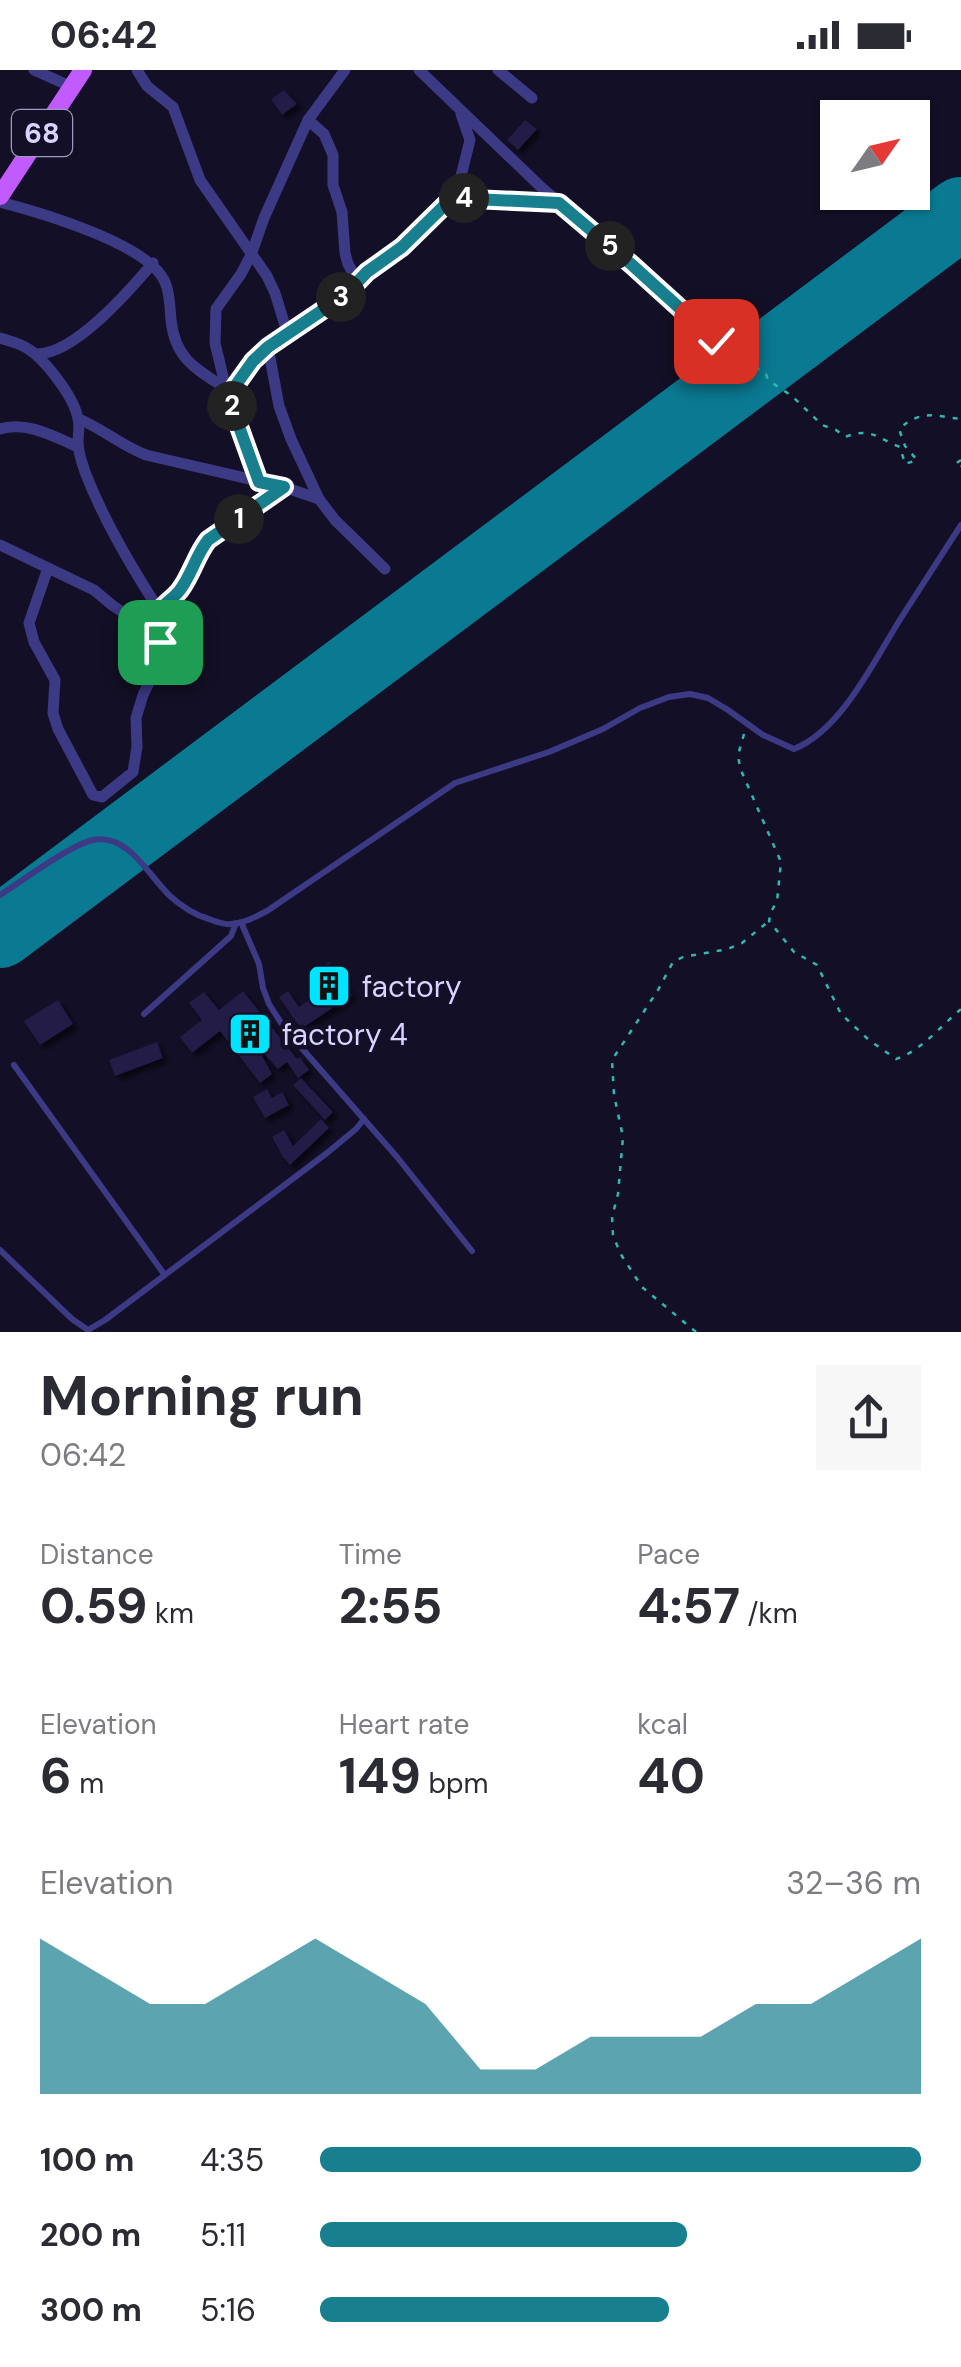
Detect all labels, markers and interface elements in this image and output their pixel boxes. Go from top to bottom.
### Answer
text: 06:42 [50,10,157,60]
north arrow [820,100,930,210]
map controls [820,100,930,210]
road number: 68 [12,110,72,156]
pin: 4 [439,173,489,223]
text: 4 [455,179,473,216]
pin: 5 [585,221,635,271]
text: 5 [601,227,619,264]
pin: 3 [316,272,366,322]
text: 3 [333,278,349,315]
pin [674,299,759,384]
icon: check [689,314,744,369]
pin: 2 [207,381,257,431]
text: 2 [224,387,240,424]
pin: 1 [214,494,264,544]
text: 1 [234,500,244,537]
pin [118,600,203,685]
icon: arrive [133,615,188,670]
building icon: factory [306,963,352,1009]
place label: factory [362,967,462,1006]
building icon: factory 4 [227,1011,273,1057]
place label: factory 4 [282,1015,408,1054]
text: Morning run [40,1360,364,1432]
button: share [816,1365,921,1470]
text: 06:42 [40,1434,126,1476]
text: Distance [40,1536,154,1573]
text: Time [339,1536,402,1573]
text: Pace [637,1536,700,1573]
text: 0.59 [40,1573,147,1639]
text: 2:55 [339,1573,442,1639]
text: 4:57 [637,1573,740,1639]
text: km [147,1595,194,1632]
text: /km [740,1595,798,1632]
text: Elevation [40,1706,157,1743]
text: Heart rate [339,1706,469,1743]
text: kcal [637,1706,688,1743]
text: 6 [40,1743,72,1809]
text: 149 [339,1743,421,1809]
text: 40 [637,1743,705,1809]
text: m [72,1765,104,1802]
text: bpm [421,1765,489,1802]
text: Elevation [40,1862,173,1904]
text: 32–36 m [786,1862,921,1904]
text: 100 m [40,2139,134,2181]
text: 4:35 [200,2139,264,2181]
text: 200 m [40,2214,141,2256]
text: 5:11 [200,2214,246,2256]
text: 300 m [40,2289,142,2331]
text: 5:16 [200,2289,256,2331]

